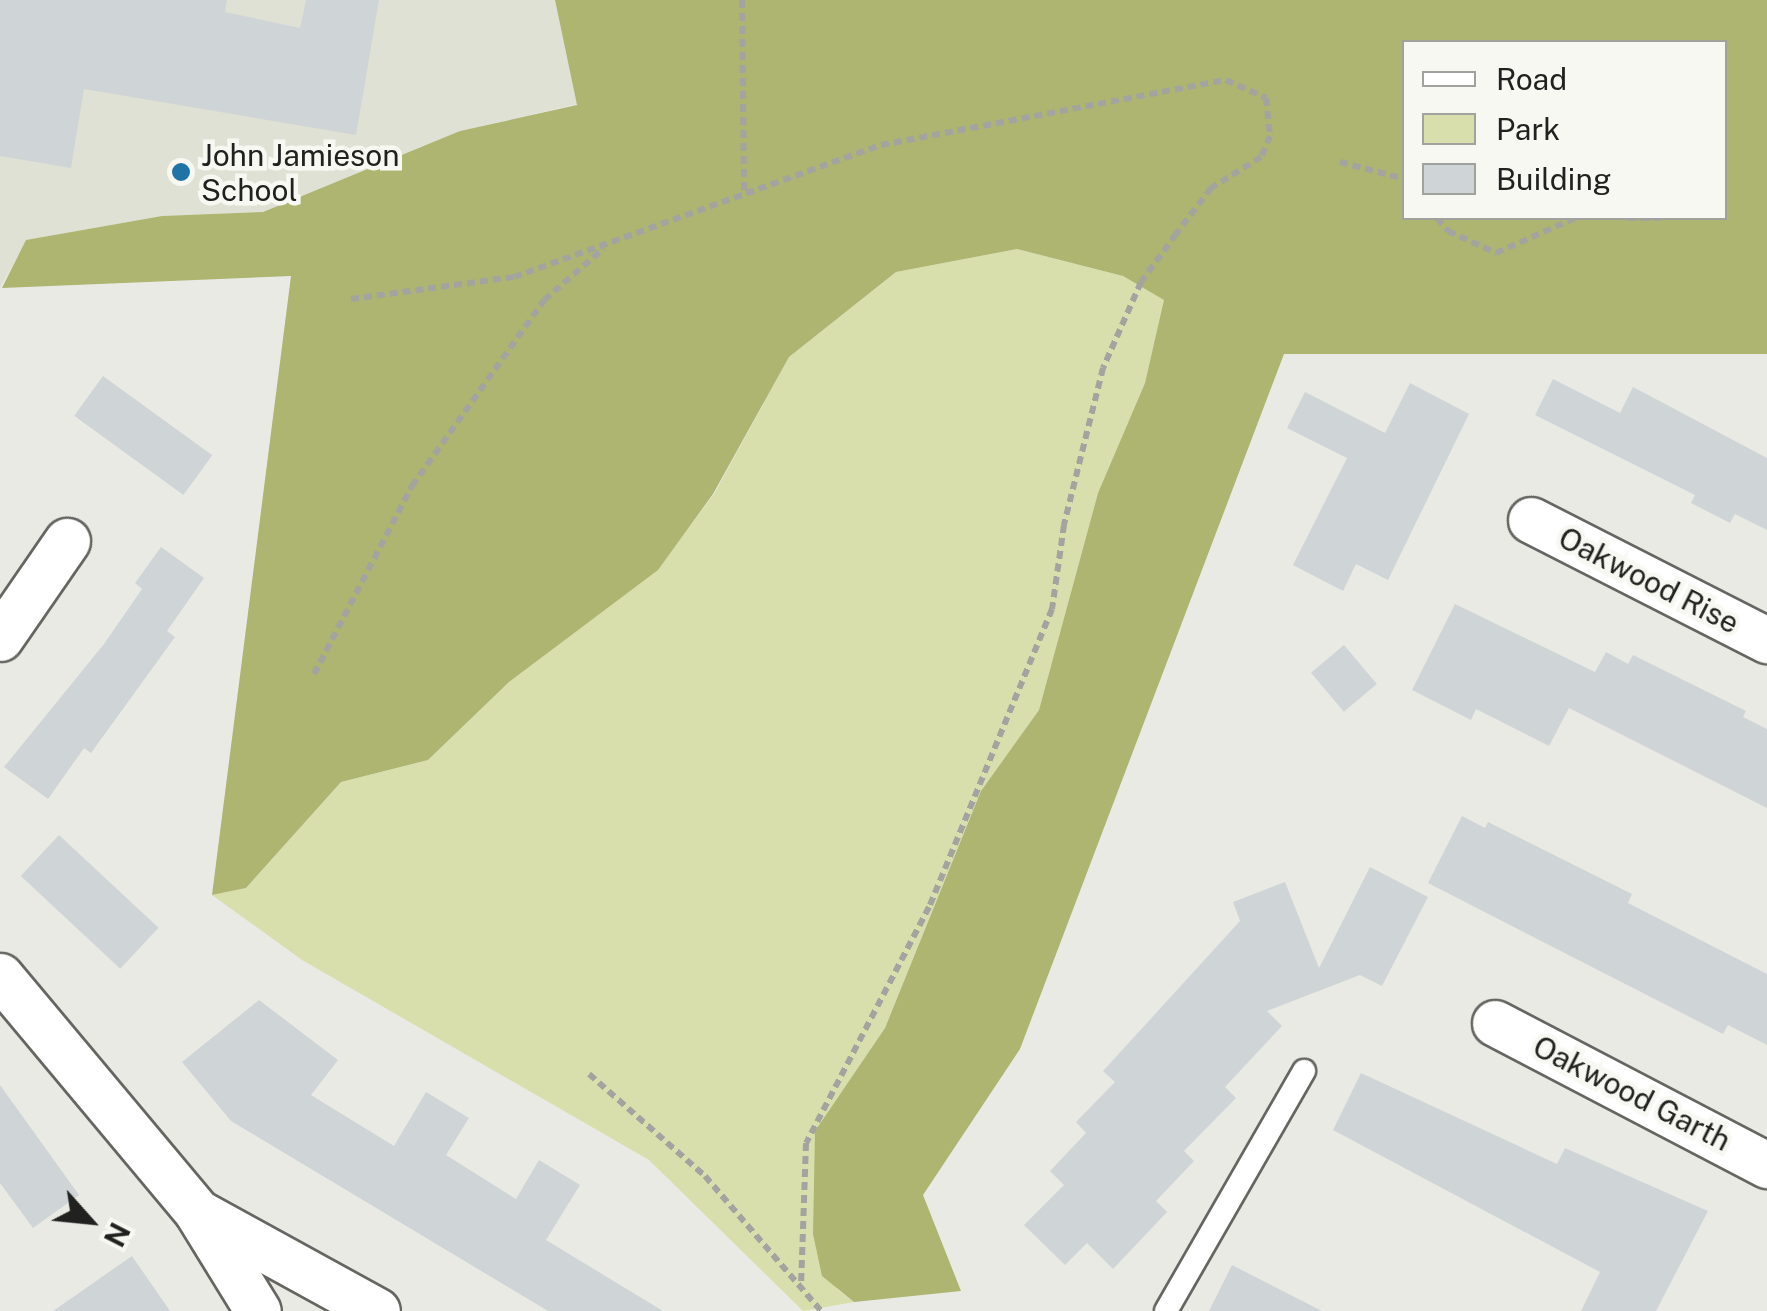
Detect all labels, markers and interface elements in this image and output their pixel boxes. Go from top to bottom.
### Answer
legend [1402,40,1727,220]
text: Road [1496,61,1567,97]
text: Park [1496,111,1560,147]
place label: John Jamieson School [201,137,399,208]
marker: John Jamieson School [170,161,192,183]
text: Building [1496,161,1611,197]
street label: Oakwood Rise [1553,519,1745,641]
street label: Oakwood Garth [1527,1028,1737,1158]
north arrow [40,1171,140,1271]
text: N [98,1218,137,1252]

